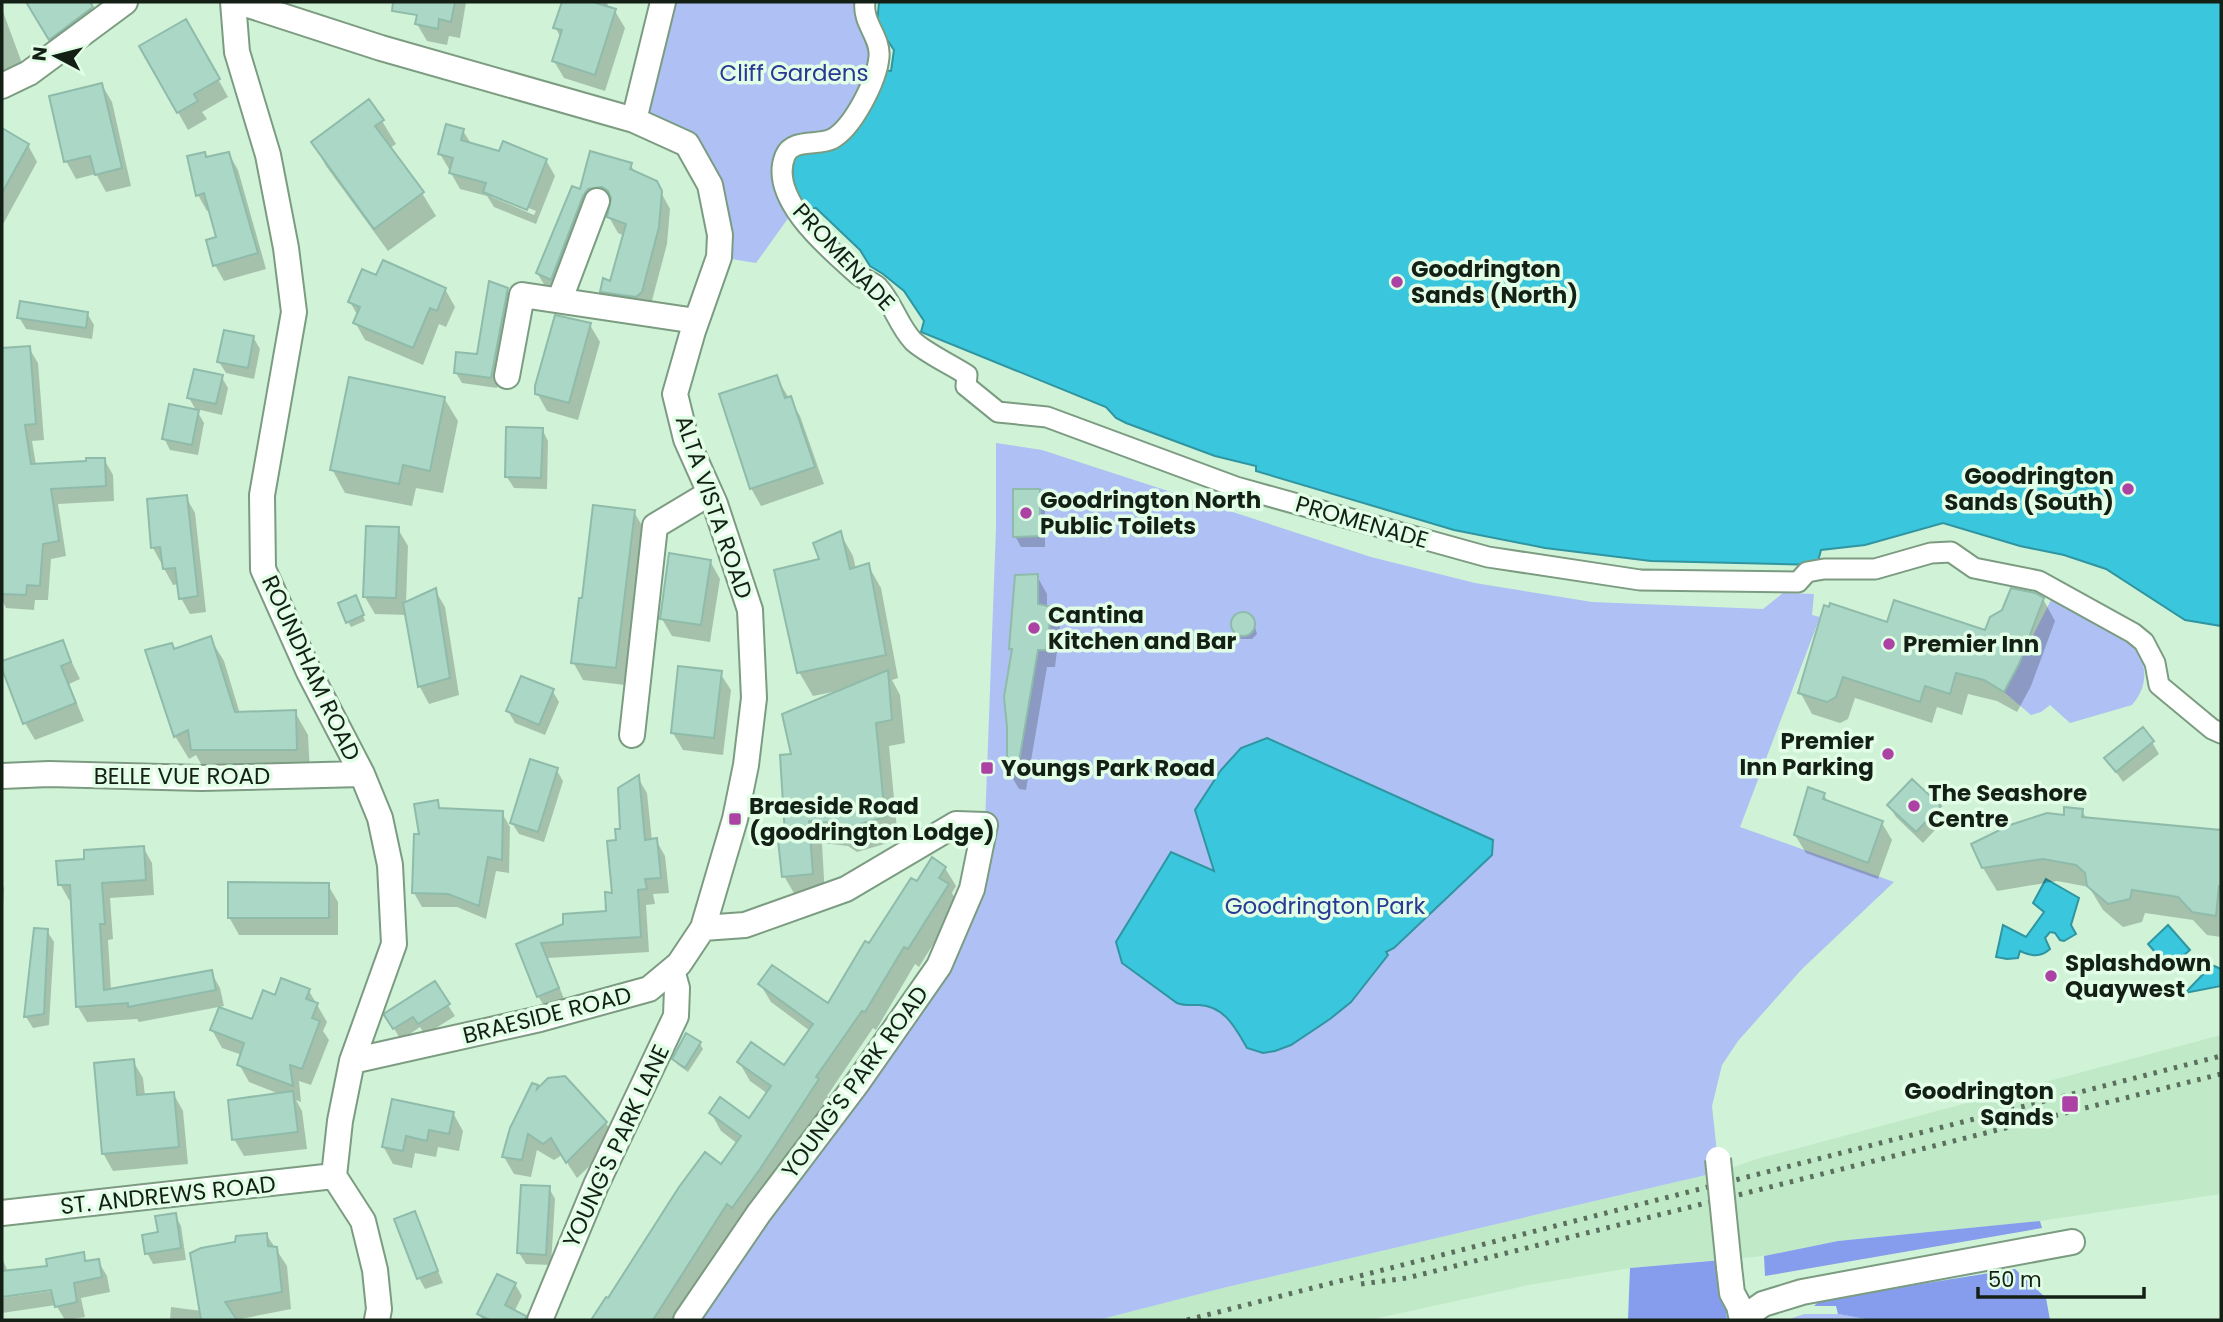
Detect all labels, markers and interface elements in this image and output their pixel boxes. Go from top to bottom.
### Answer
north arrow [21,21,91,91]
text: N [25,45,54,63]
park label: Cliff Gardens [720,57,868,89]
street label: PROMENADE [786,196,902,318]
place label: Goodrington Sands (North) [1411,253,1578,311]
marker: Goodrington Sands (North) [1389,274,1405,290]
street label: ALTA VISTA ROAD [668,411,760,603]
place label: Goodrington Sands (South) [1944,460,2114,518]
marker: Goodrington Sands (South) [2120,481,2136,497]
place label: Goodrington North Public Toilets [1040,484,1261,542]
street label: PROMENADE [1292,488,1432,556]
marker: Goodrington North Public Toilets [1018,505,1034,521]
street label: ROUNDHAM ROAD [254,570,368,766]
place label: Cantina Kitchen and Bar [1048,599,1237,657]
marker: Cantina Kitchen and Bar [1026,620,1042,636]
place label: Premier Inn [1903,628,2039,660]
marker: Premier Inn [1881,636,1897,652]
place label: Premier Inn Parking [1739,725,1874,783]
marker: Premier Inn Parking [1880,746,1896,762]
place label: Youngs Park Road [1001,752,1215,784]
street label: BELLE VUE ROAD [94,760,270,792]
marker: Youngs Park Road [979,760,995,776]
place label: The Seashore Centre [1928,777,2087,835]
place label: Braeside Road (goodrington Lodge) [749,790,995,848]
marker: The Seashore Centre [1906,798,1922,814]
marker: Braeside Road (goodrington Lodge) [727,811,743,827]
park label: Goodrington Park [1225,890,1425,922]
place label: Splashdown Quaywest [2065,947,2211,1005]
marker: Splashdown Quaywest [2043,968,2059,984]
street label: BRAESIDE ROAD [459,979,635,1051]
street label: YOUNG'S PARK ROAD [774,979,936,1185]
street label: YOUNG'S PARK LANE [555,1039,677,1253]
place label: Goodrington Sands [1904,1075,2054,1133]
marker: Goodrington Sands [2060,1094,2080,1114]
street label: ST. ANDREWS ROAD [59,1168,277,1222]
scale bar [1978,1256,2144,1300]
text: 50 m [1988,1265,2042,1294]

